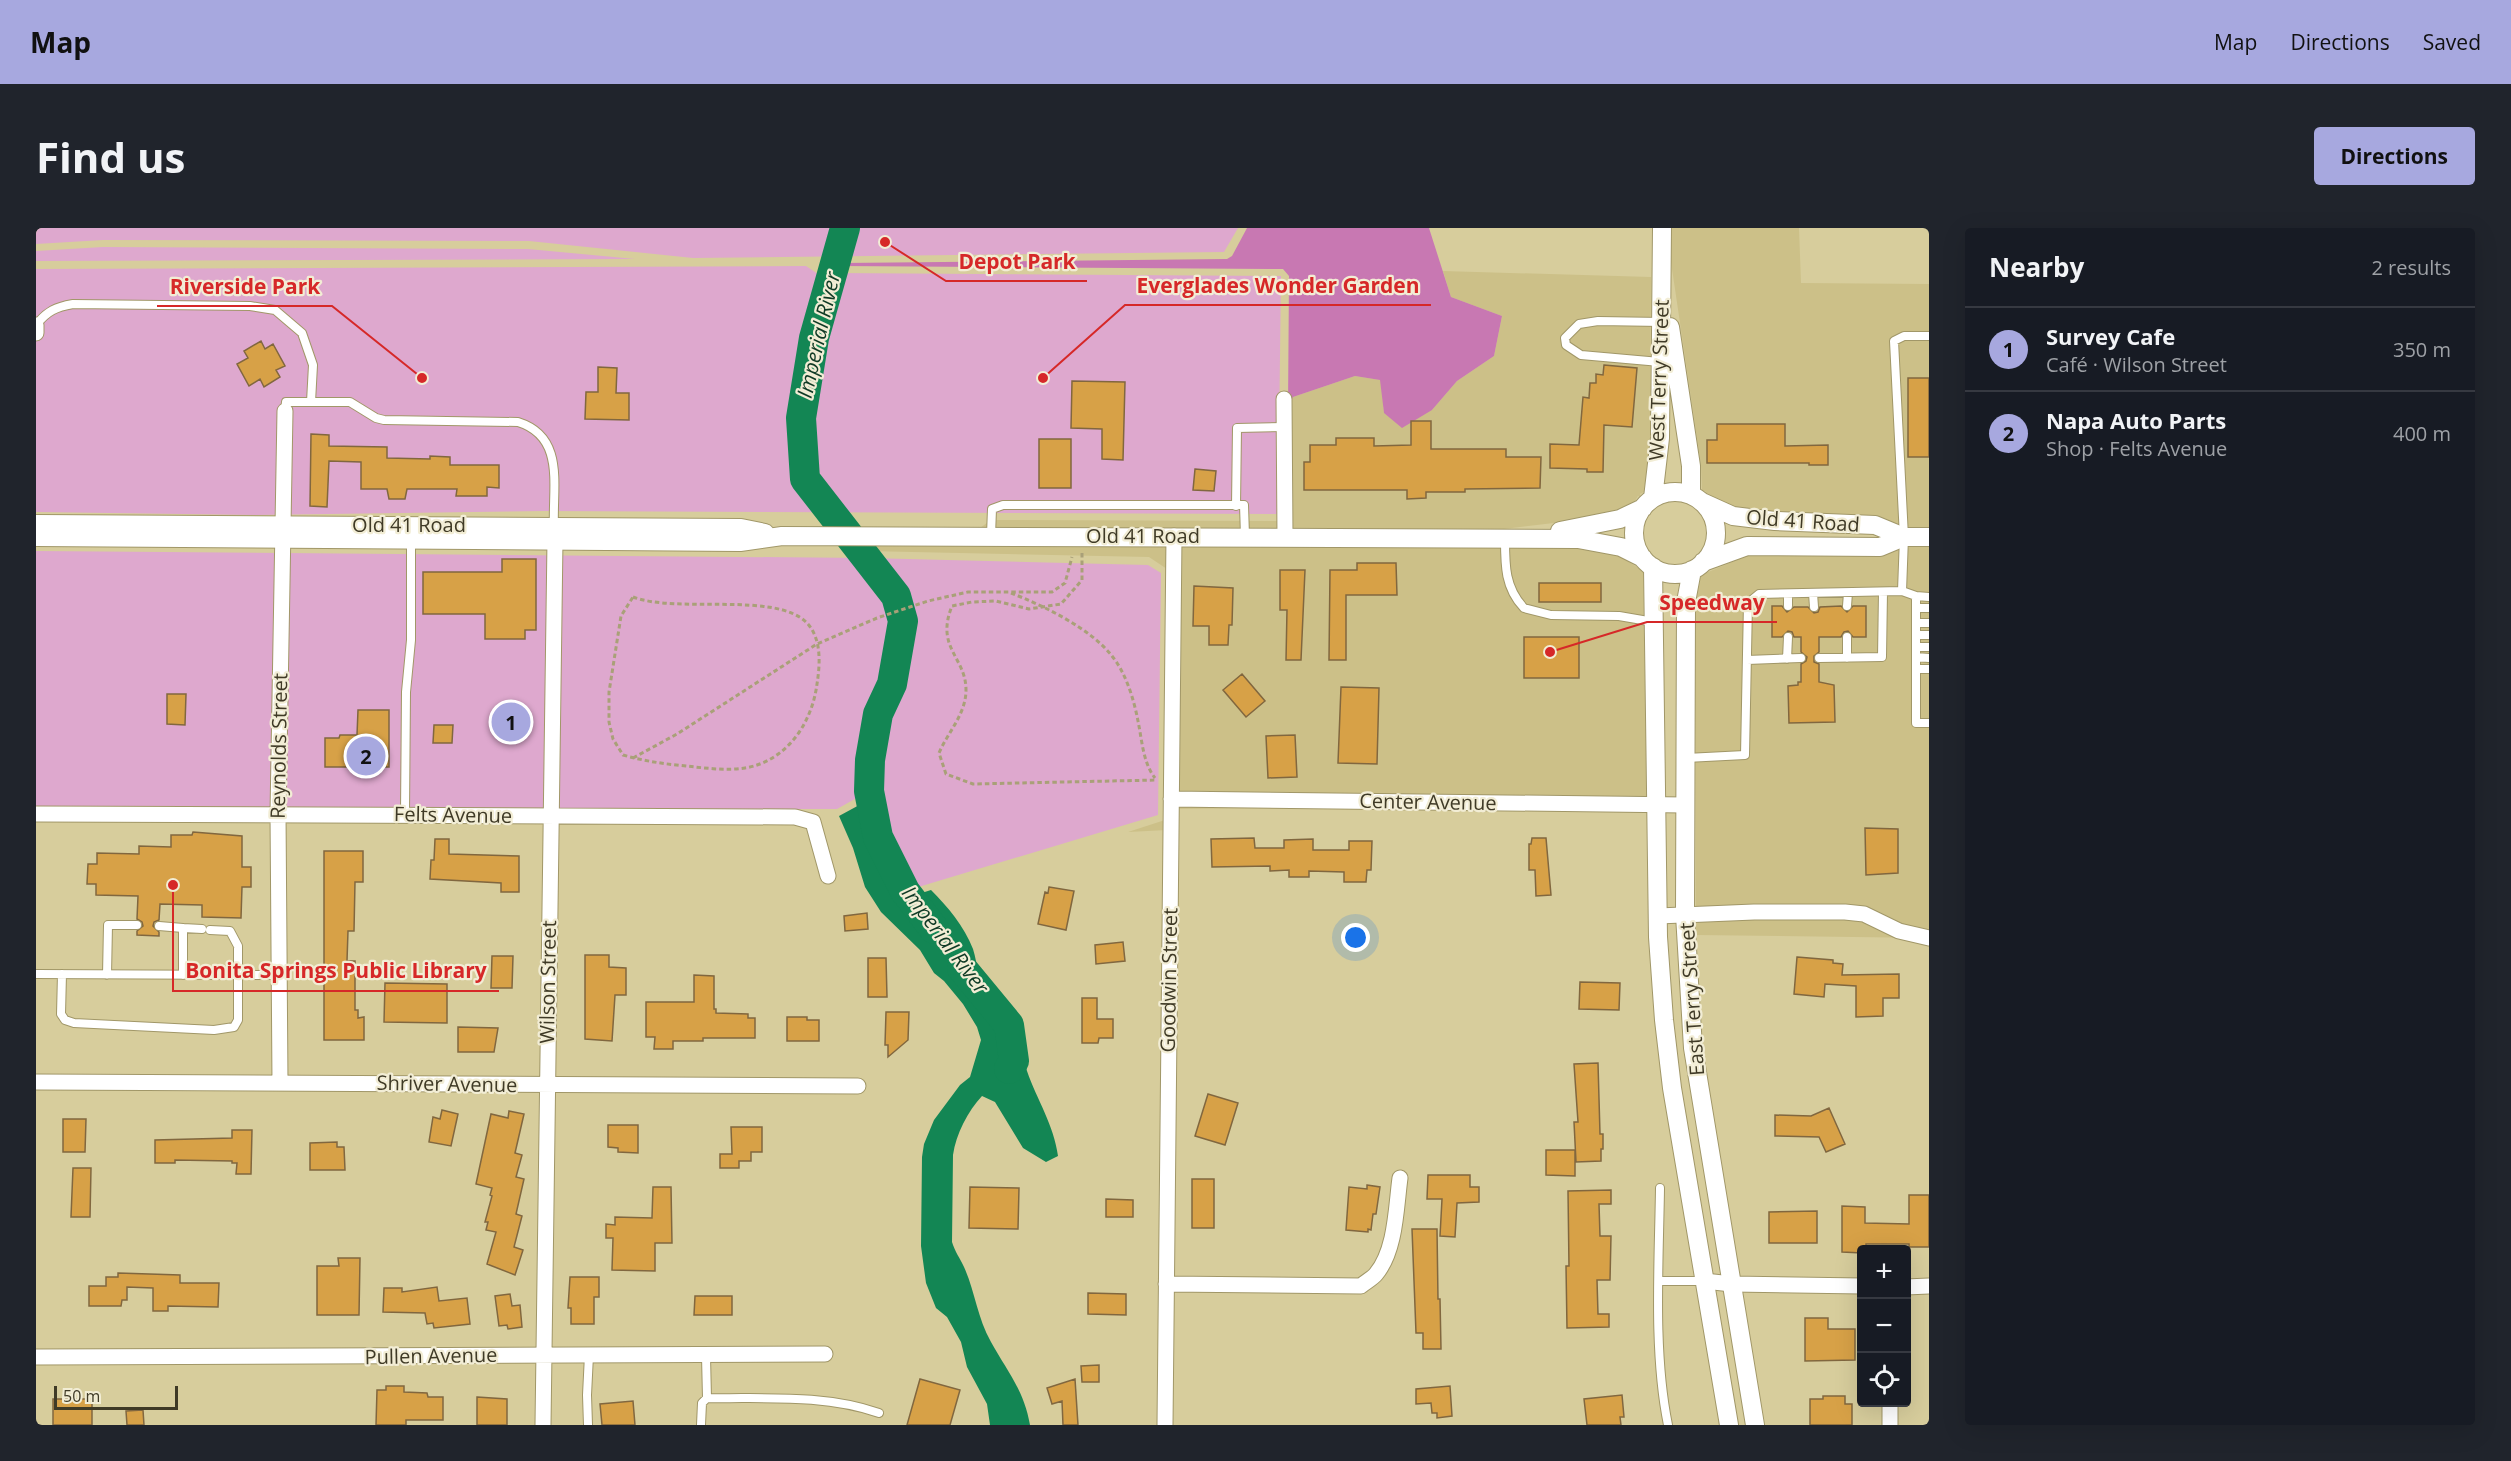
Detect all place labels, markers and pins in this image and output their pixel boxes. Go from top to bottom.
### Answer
callout: Depot Park [946,242,1087,281]
callout: Everglades Wonder Garden [1125,266,1431,305]
callout: Riverside Park [157,267,332,306]
callout: Speedway [1647,583,1777,622]
pin: 1 [492,700,530,744]
pin: 2 [346,734,386,778]
callout: Bonita Springs Public Library [173,952,499,991]

